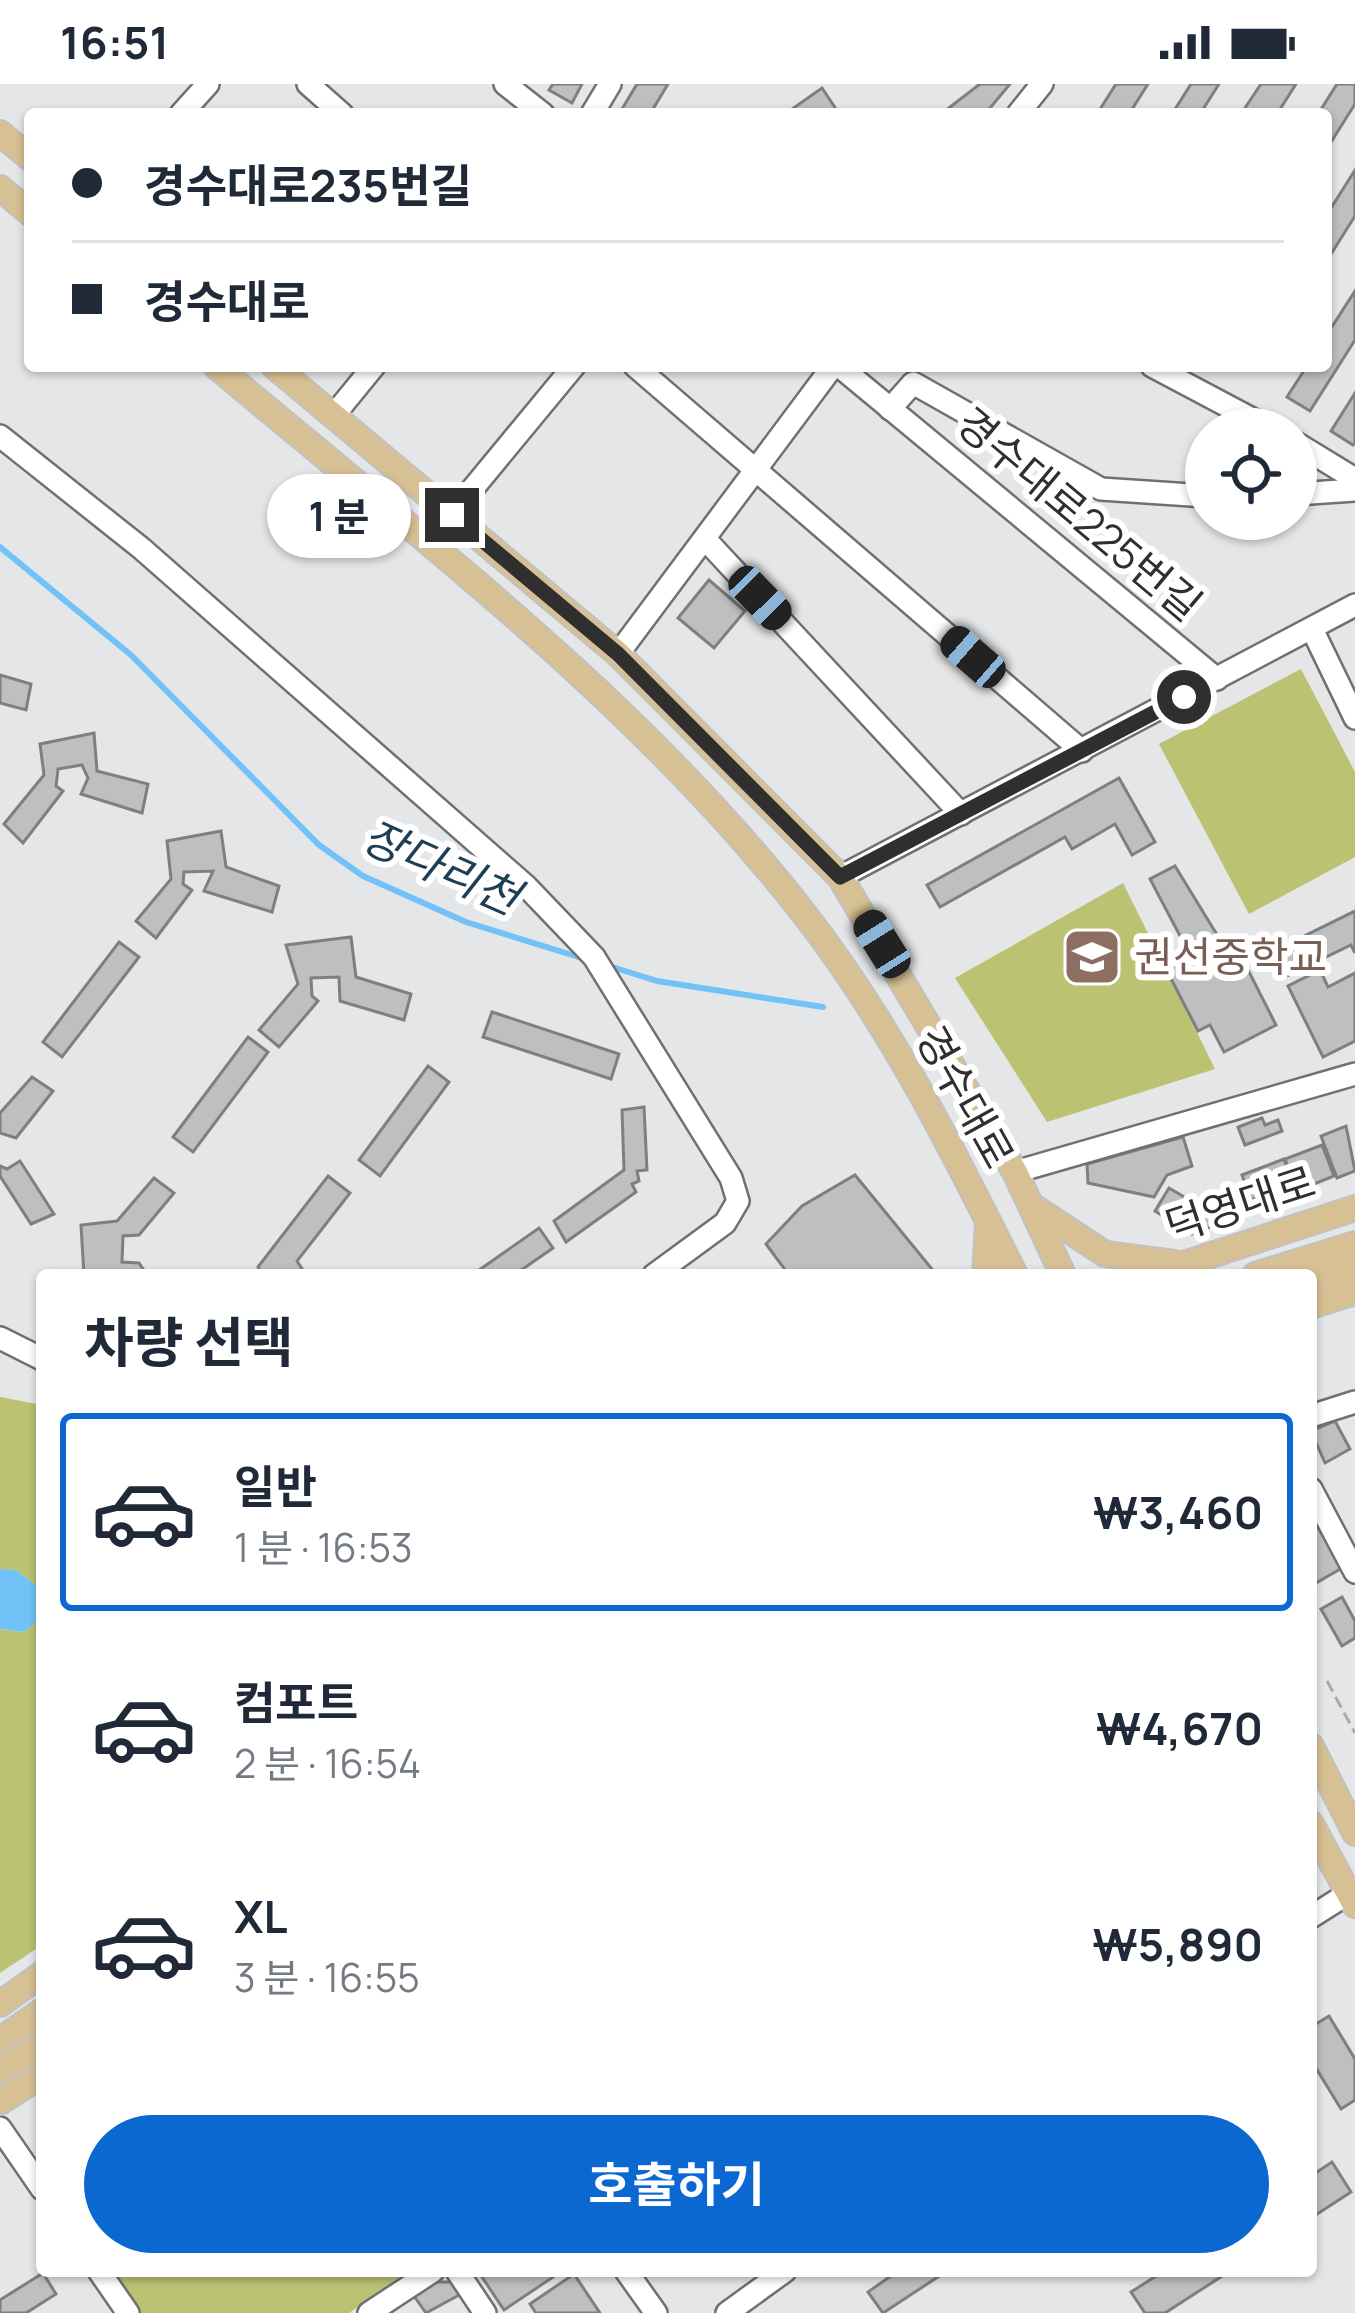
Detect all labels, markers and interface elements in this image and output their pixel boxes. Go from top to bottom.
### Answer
text: 16:51 [60,11,169,73]
text: 경수대로235번길 [144,154,472,216]
text: 경수대로 [144,270,310,332]
street label: 경수대로225번길 [945,393,1215,633]
map controls [1185,408,1317,540]
button: locate [1185,408,1317,540]
callout: 1 분 [266,473,410,557]
route end [425,488,479,542]
text: 1 분 [309,489,369,543]
car [722,560,798,636]
car [934,620,1012,694]
route start [1157,670,1211,724]
water label: 장다리천 [353,804,534,930]
car [848,904,916,984]
school or university icon: 권선중학교 [1061,926,1123,988]
place label: 권선중학교 [1134,927,1327,985]
street label: 경수대로 [903,1015,1029,1178]
street label: 덕영대로 [1157,1152,1322,1255]
text: 차량 선택 [84,1304,294,1378]
text: 일반 [234,1455,317,1517]
icon: car [90,1458,198,1566]
text: ₩3,460 [1093,1481,1263,1543]
text: 1 분 · 16:53 [234,1520,412,1574]
text: 컴포트 [234,1671,358,1733]
icon: car [90,1674,198,1782]
text: ₩4,670 [1096,1697,1263,1759]
text: 2 분 · 16:54 [234,1736,421,1790]
text: XL [234,1885,288,1947]
icon: car [90,1890,198,1998]
text: ₩5,890 [1092,1913,1263,1975]
text: 3 분 · 16:55 [234,1950,420,2004]
button: 호출하기 [84,2115,1269,2253]

